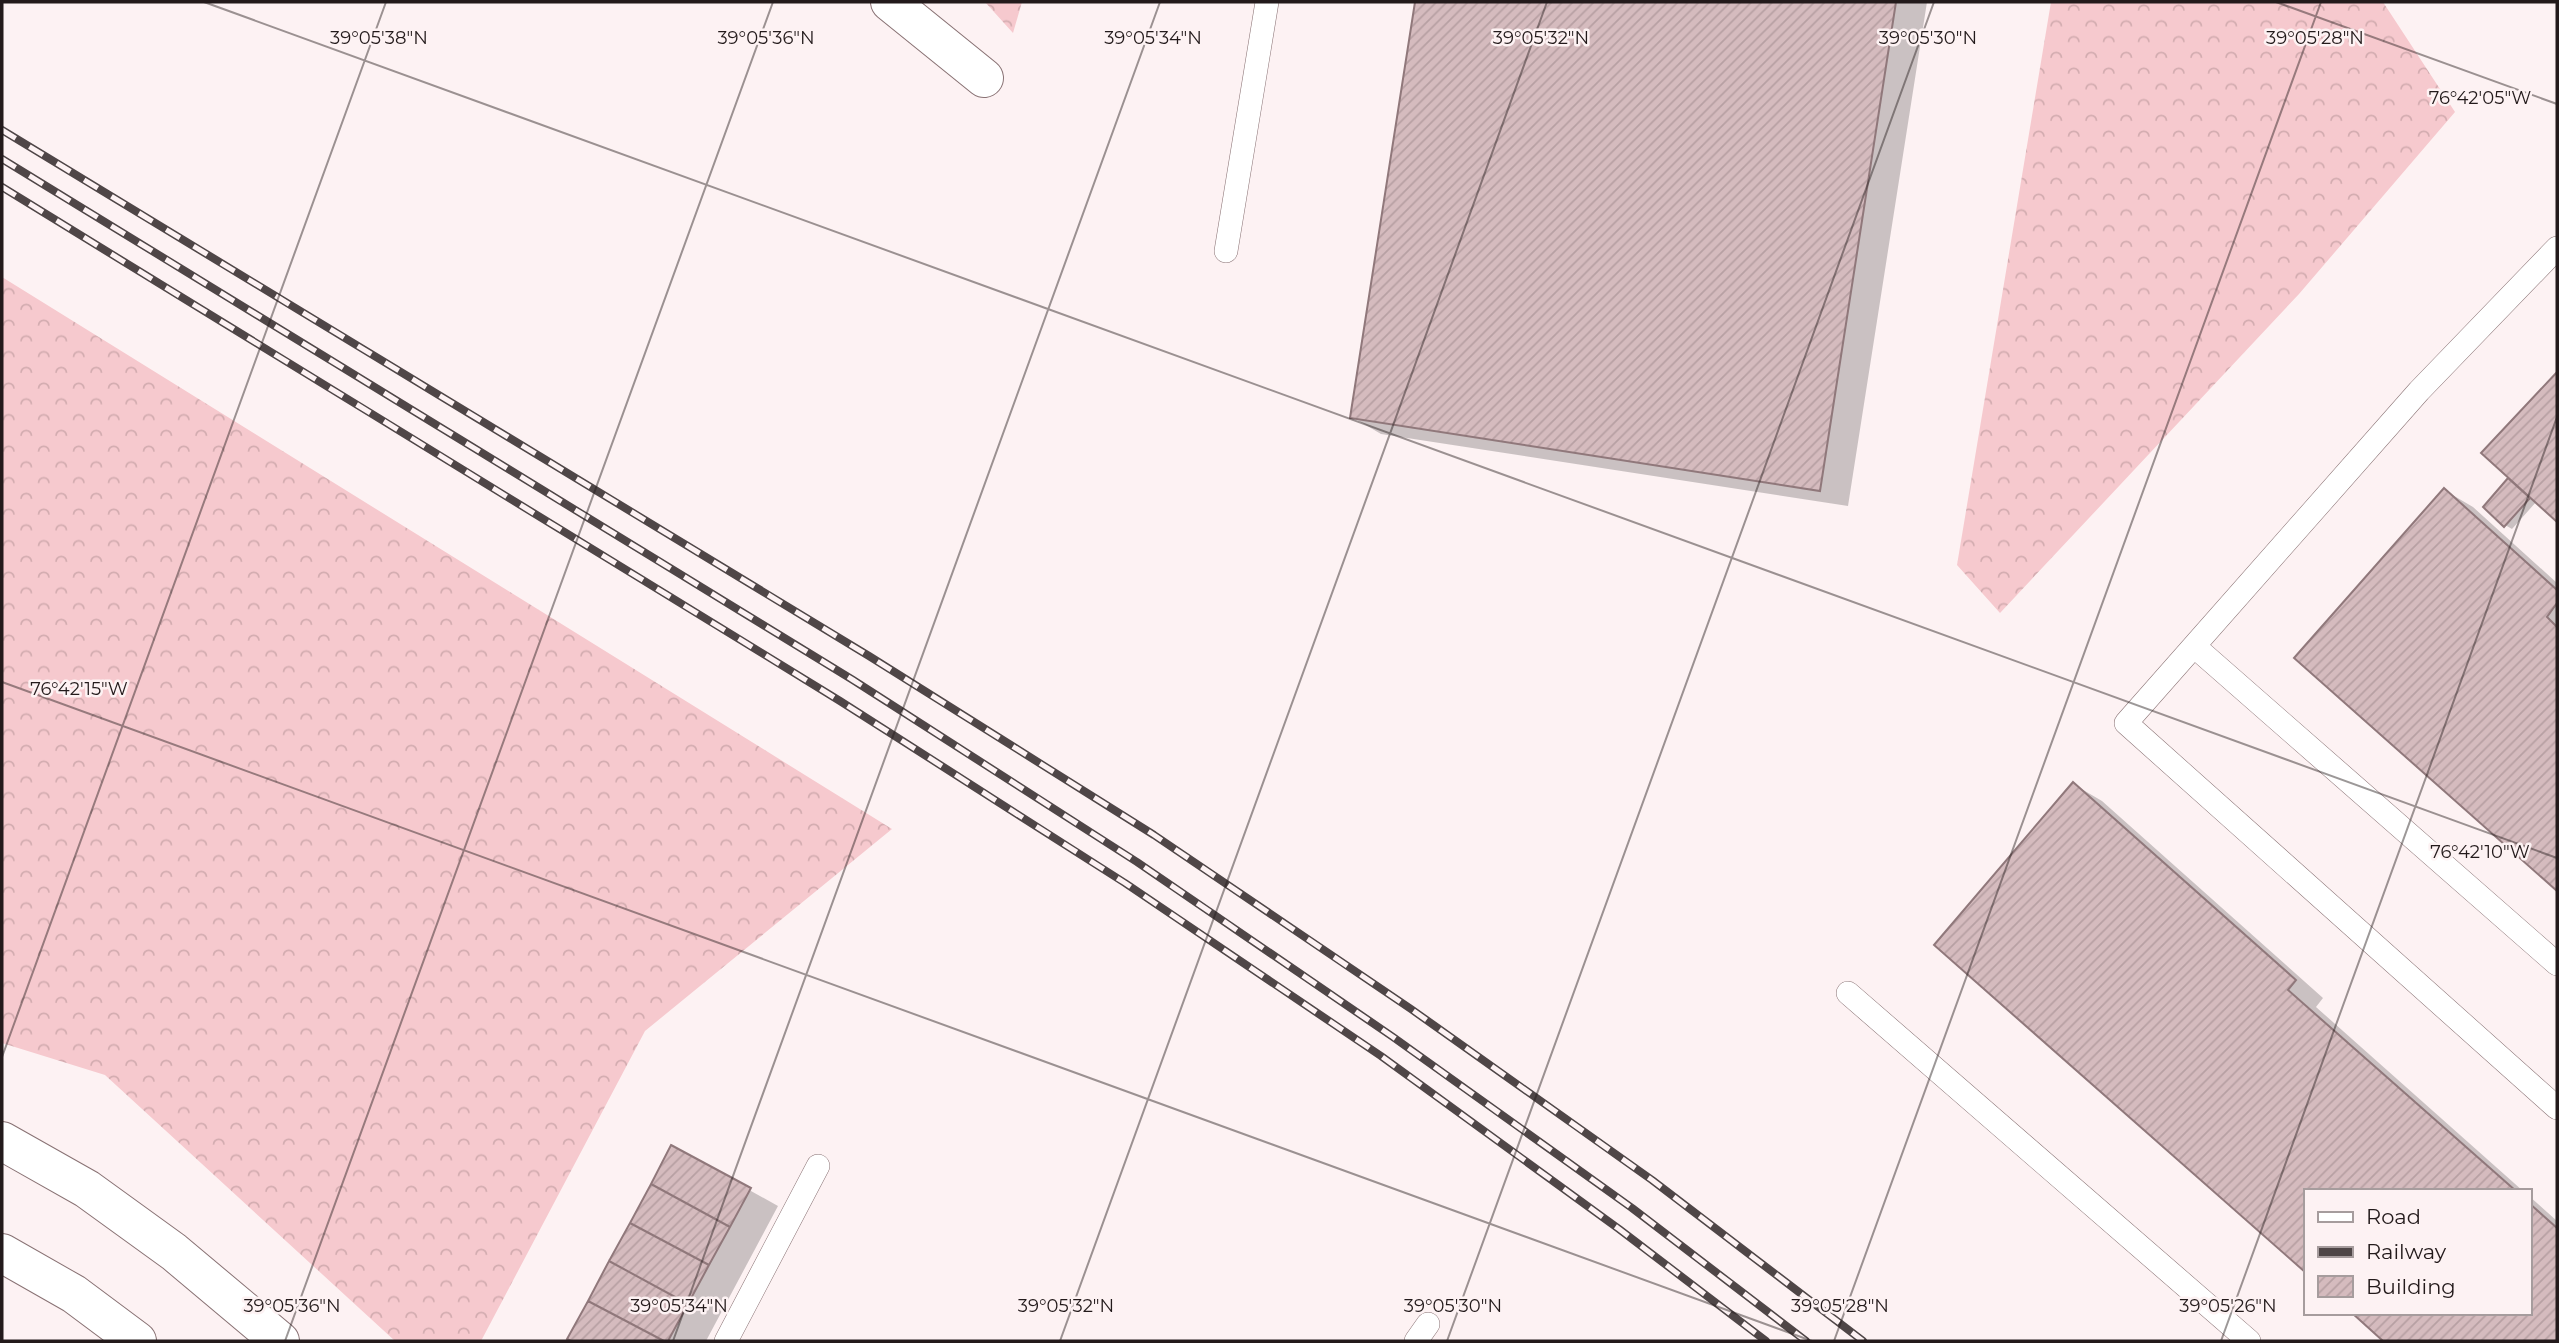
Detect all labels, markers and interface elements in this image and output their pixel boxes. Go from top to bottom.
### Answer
text: 39°05'38"N [330,27,428,49]
text: 39°05'36"N [717,27,815,49]
text: 39°05'34"N [1104,27,1202,49]
text: 39°05'32"N [1493,27,1589,49]
text: 39°05'30"N [1879,27,1977,49]
text: 39°05'28"N [2266,27,2364,49]
text: 76°42'05"W [2429,87,2531,109]
text: 76°42'15"W [30,678,128,700]
text: 76°42'10"W [2430,841,2530,863]
legend [2304,1189,2531,1315]
text: Road [2366,1204,2421,1229]
text: Railway [2366,1239,2447,1264]
text: Building [2366,1274,2456,1299]
text: 39°05'36"N [243,1295,341,1317]
text: 39°05'34"N [630,1295,728,1317]
text: 39°05'32"N [1018,1295,1114,1317]
text: 39°05'30"N [1404,1295,1502,1317]
text: 39°05'28"N [1791,1295,1889,1317]
text: 39°05'26"N [2179,1295,2277,1317]

